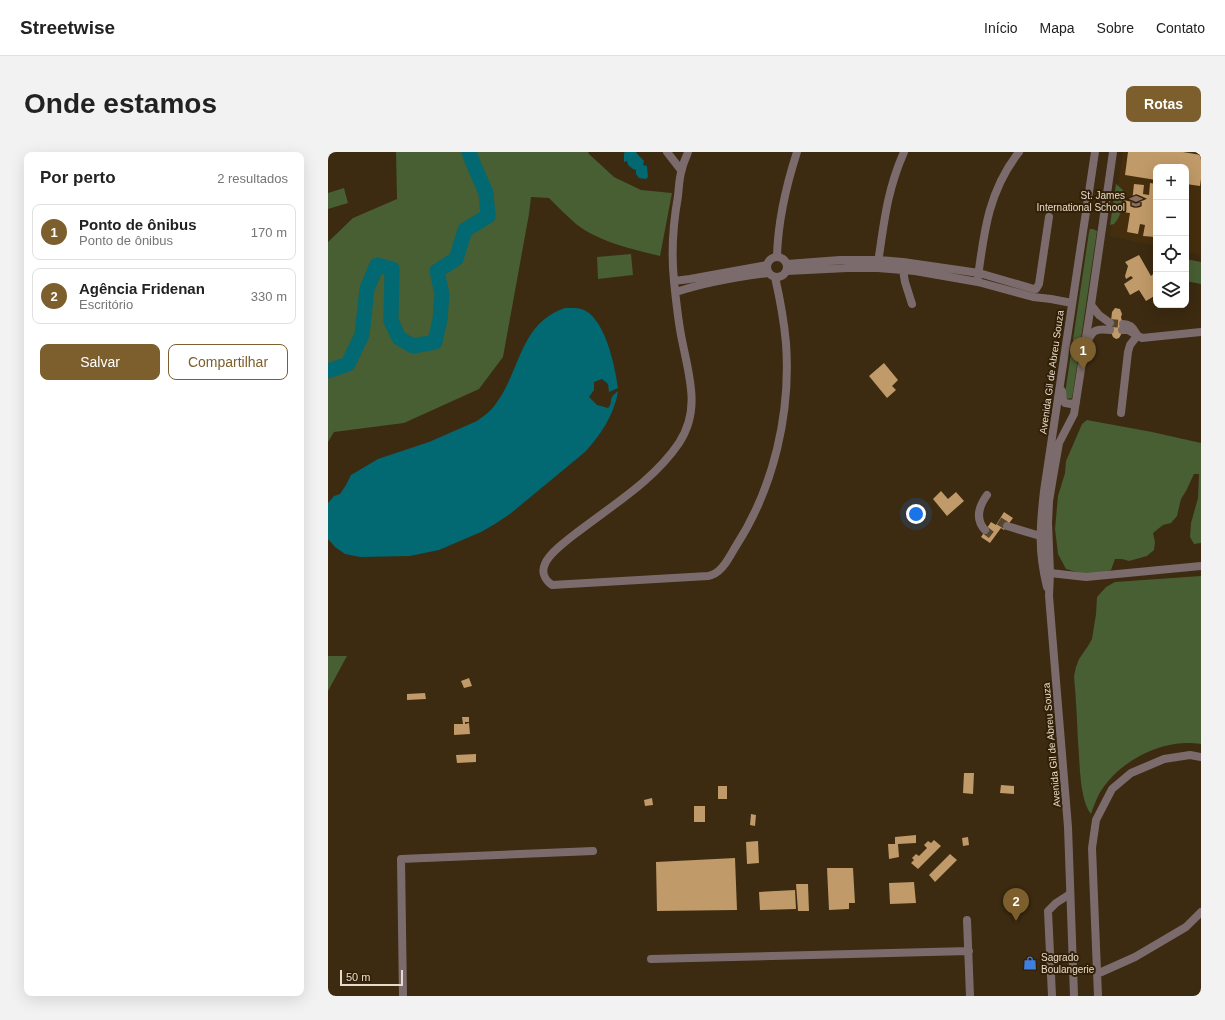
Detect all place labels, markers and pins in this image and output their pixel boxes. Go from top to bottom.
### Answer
place label: St. James International School [1037,190,1125,213]
school or university icon: St. James International School [1128,193,1144,209]
pin: 1 [1070,337,1096,370]
pin: 2 [1003,888,1029,921]
place label: Sagrado Boulangerie [1041,952,1095,975]
shop icon: Sagrado Boulangerie [1022,955,1038,971]

